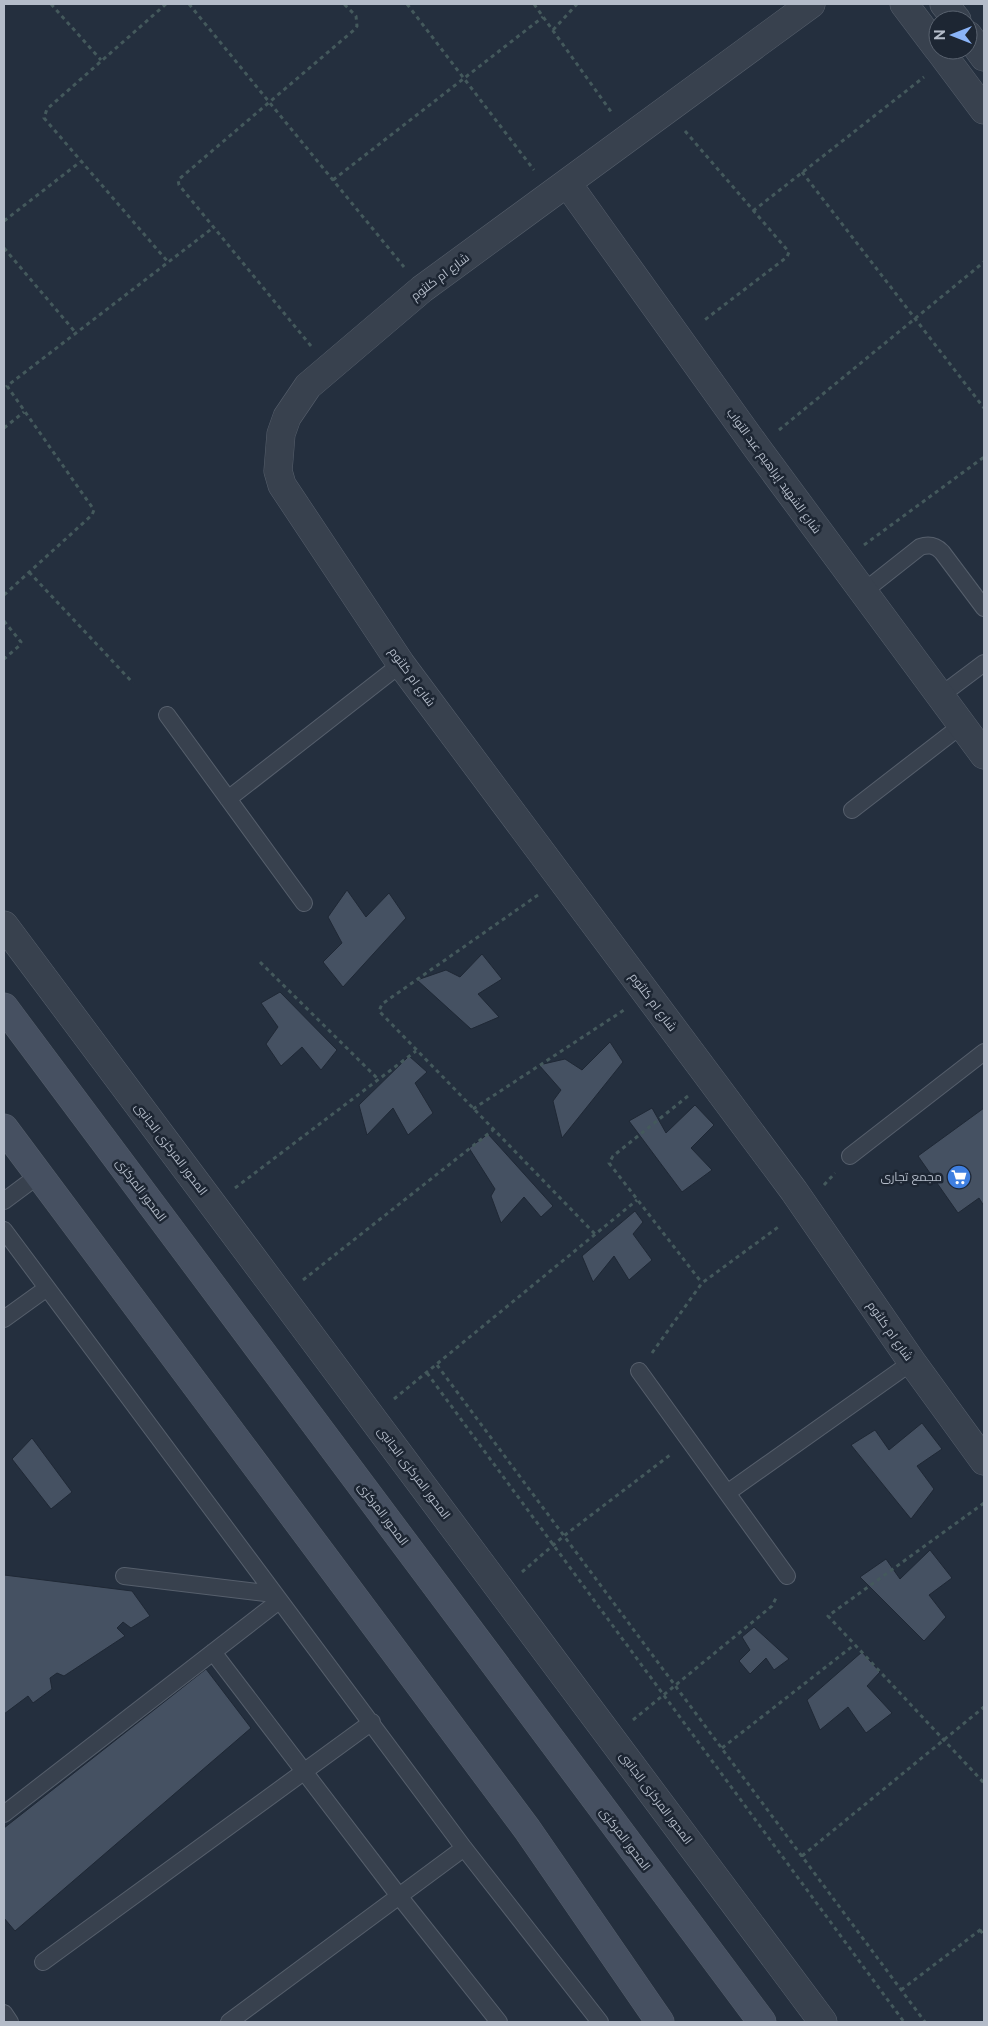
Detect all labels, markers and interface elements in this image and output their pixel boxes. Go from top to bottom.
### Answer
north arrow [928,10,978,60]
text: N [932,30,948,40]
street label: شارع ام كلثوم [408,251,473,304]
street label: شارع الشهيد إبراهيم عبد التواب [723,406,824,537]
street label: شارع ام كلثوم [385,645,438,710]
street label: شارع ام كلثوم [626,970,679,1035]
street label: المحور المركزى الجانبى [132,1100,210,1198]
street label: المحور المركزى [113,1156,169,1224]
supermarket icon: مجمع تجارى [946,1164,972,1190]
place label: مجمع تجارى [880,1170,942,1185]
street label: شارع ام كلثوم [864,1299,916,1364]
street label: المحور المركزى الجانبى [375,1424,453,1522]
street label: المحور المركزى [355,1480,411,1548]
street label: المحور المركزى الجانبى [617,1749,695,1847]
street label: المحور المركزى [597,1805,653,1873]

